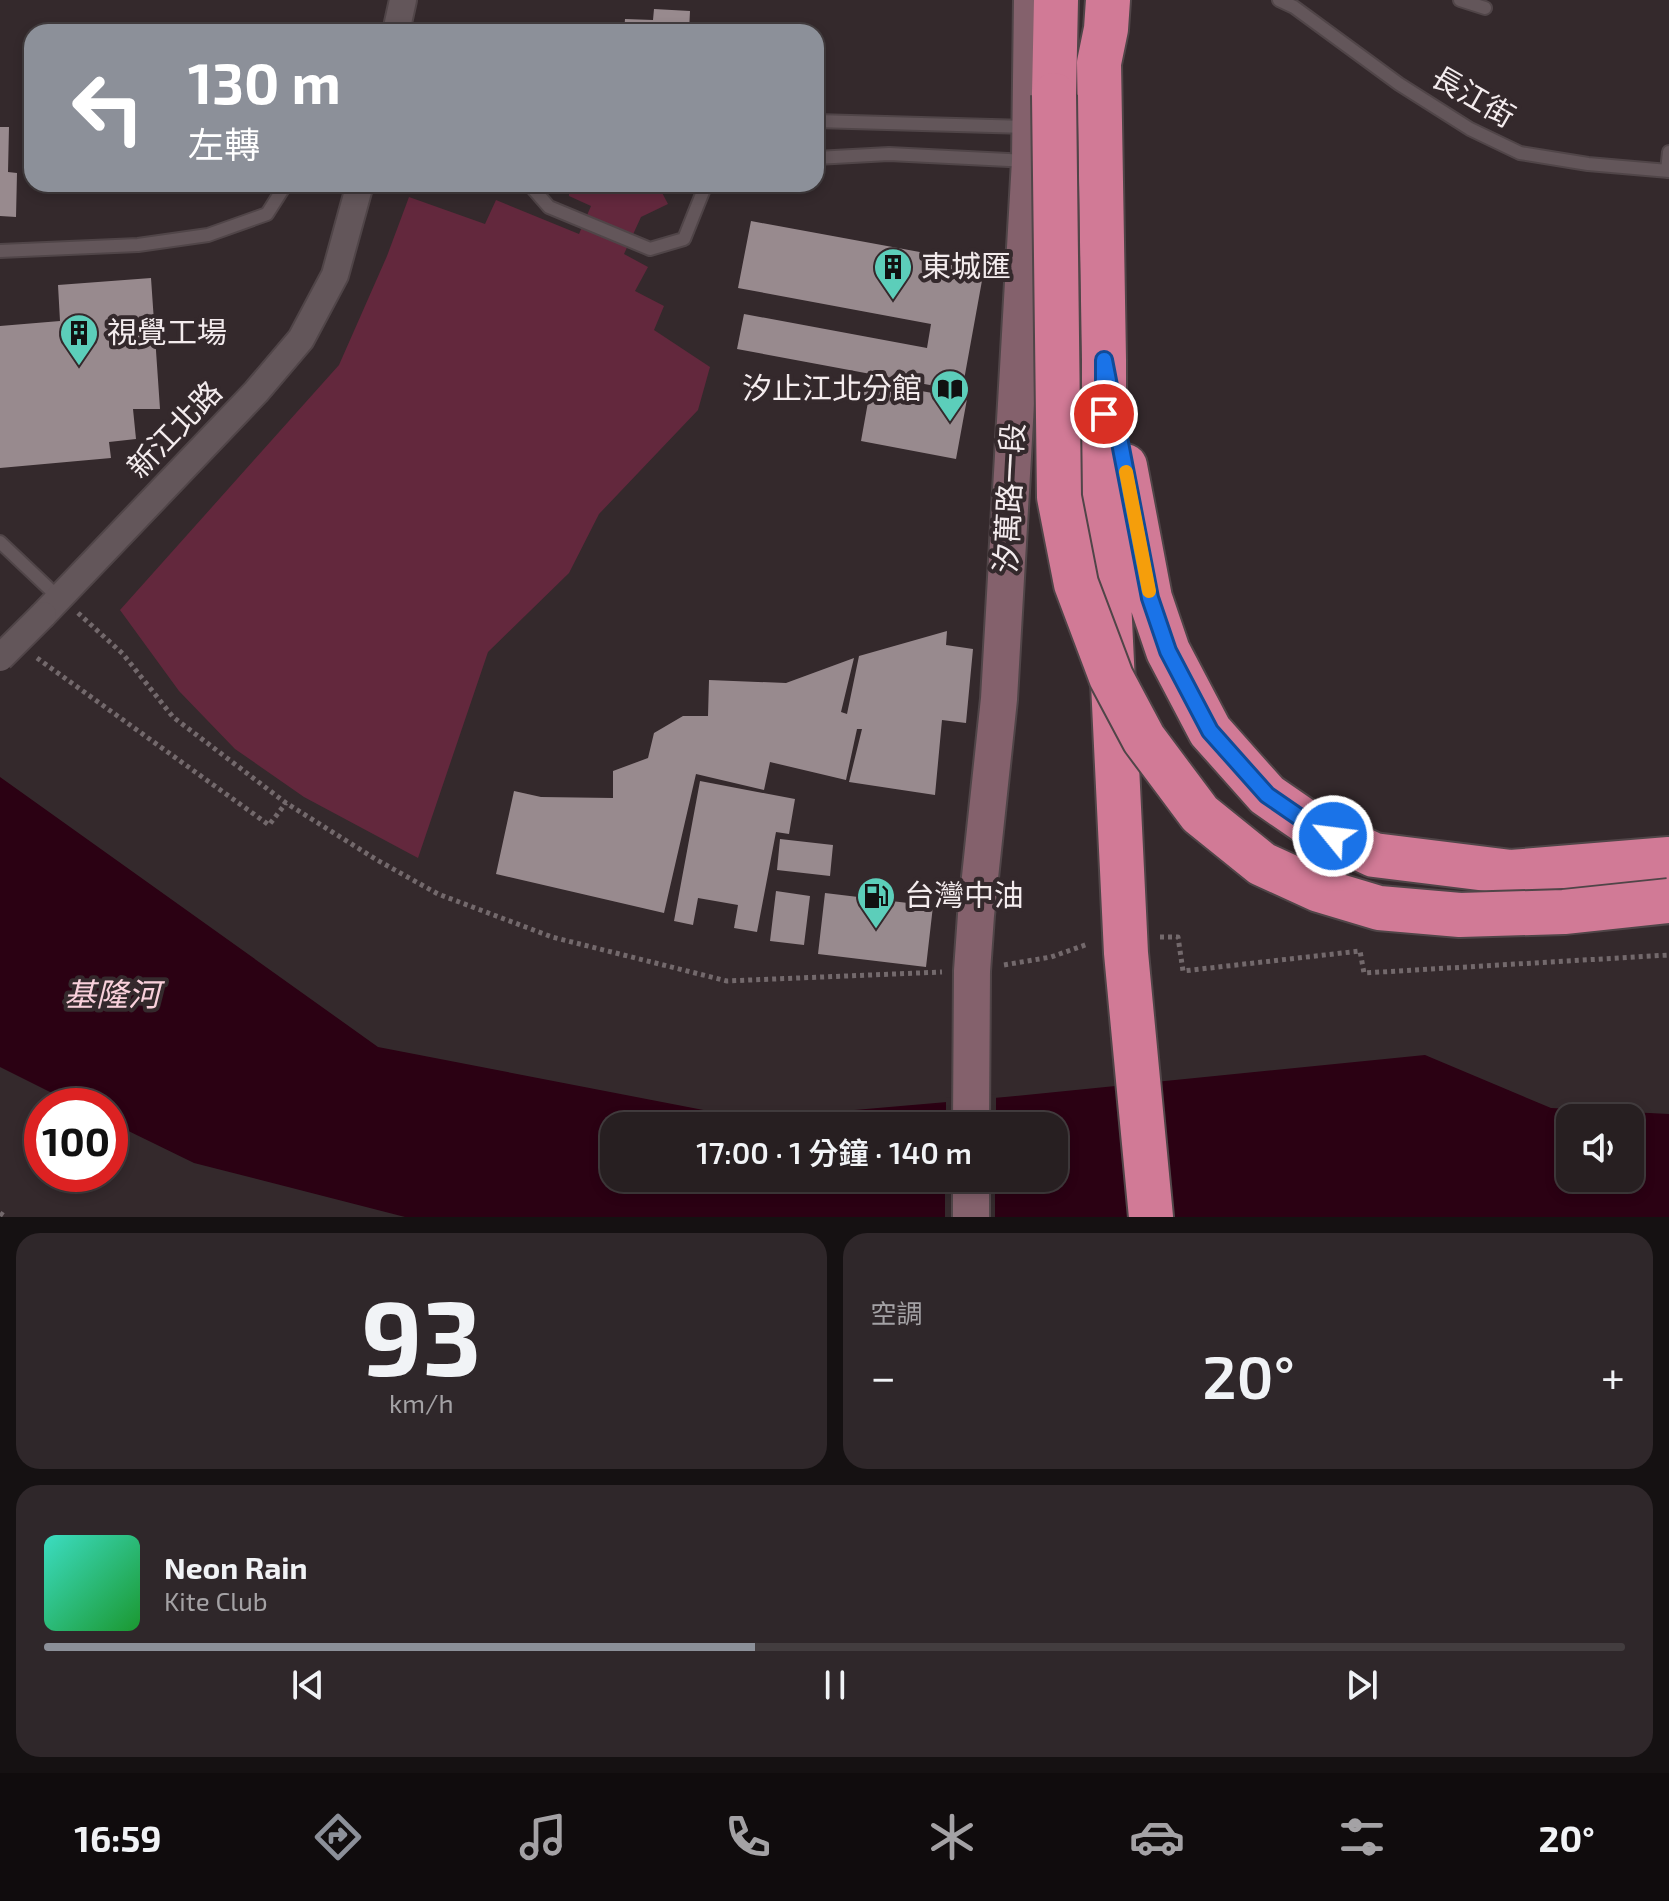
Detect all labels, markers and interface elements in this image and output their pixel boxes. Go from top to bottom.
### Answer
text: 130 m [188,48,341,115]
icon: left [56,56,160,160]
street label: 長江街 [1426,57,1522,133]
text: 左轉 [188,122,260,165]
building icon: 東城匯 [872,246,914,301]
place label: 東城匯 [921,247,1011,283]
building icon: 視覺工場 [58,312,100,367]
place label: 視覺工場 [107,313,227,349]
library icon: 汐止江北分館 [929,368,971,423]
place label: 汐止江北分館 [742,369,922,405]
street label: 新江北路 [119,373,228,484]
pin [1070,380,1138,448]
icon: arrive [1082,392,1126,436]
street label: 汐萬路一段 [986,422,1030,574]
position arrow [1291,794,1375,878]
fuel station icon: 台灣中油 [855,875,897,930]
place label: 台灣中油 [904,876,1024,912]
water label: 基隆河 [64,974,166,1012]
speed limit sign: 100 [24,1088,128,1192]
map controls [1556,1104,1644,1192]
button: sound [1556,1104,1644,1192]
text: 17:00 · 1 分鐘 · 140 m [696,1134,972,1170]
text: 93 [361,1272,481,1397]
text: 空調 [871,1297,923,1328]
text: 20° [1202,1339,1295,1411]
text: − [871,1349,896,1402]
text: + [1601,1349,1625,1402]
text: km/h [389,1387,454,1418]
text: Neon Rain [164,1549,308,1585]
text: Kite Club [164,1585,268,1616]
icon: previous [286,1663,330,1707]
icon: pause [813,1663,857,1707]
icon: next [1340,1663,1384,1707]
icon: directions [310,1809,366,1865]
icon: music [515,1809,571,1865]
icon: phone [720,1809,776,1865]
icon: climate [924,1809,980,1865]
icon: car [1129,1809,1185,1865]
icon: filters [1334,1809,1390,1865]
text: 16:59 [74,1816,162,1859]
text: 20° [1539,1816,1595,1859]

